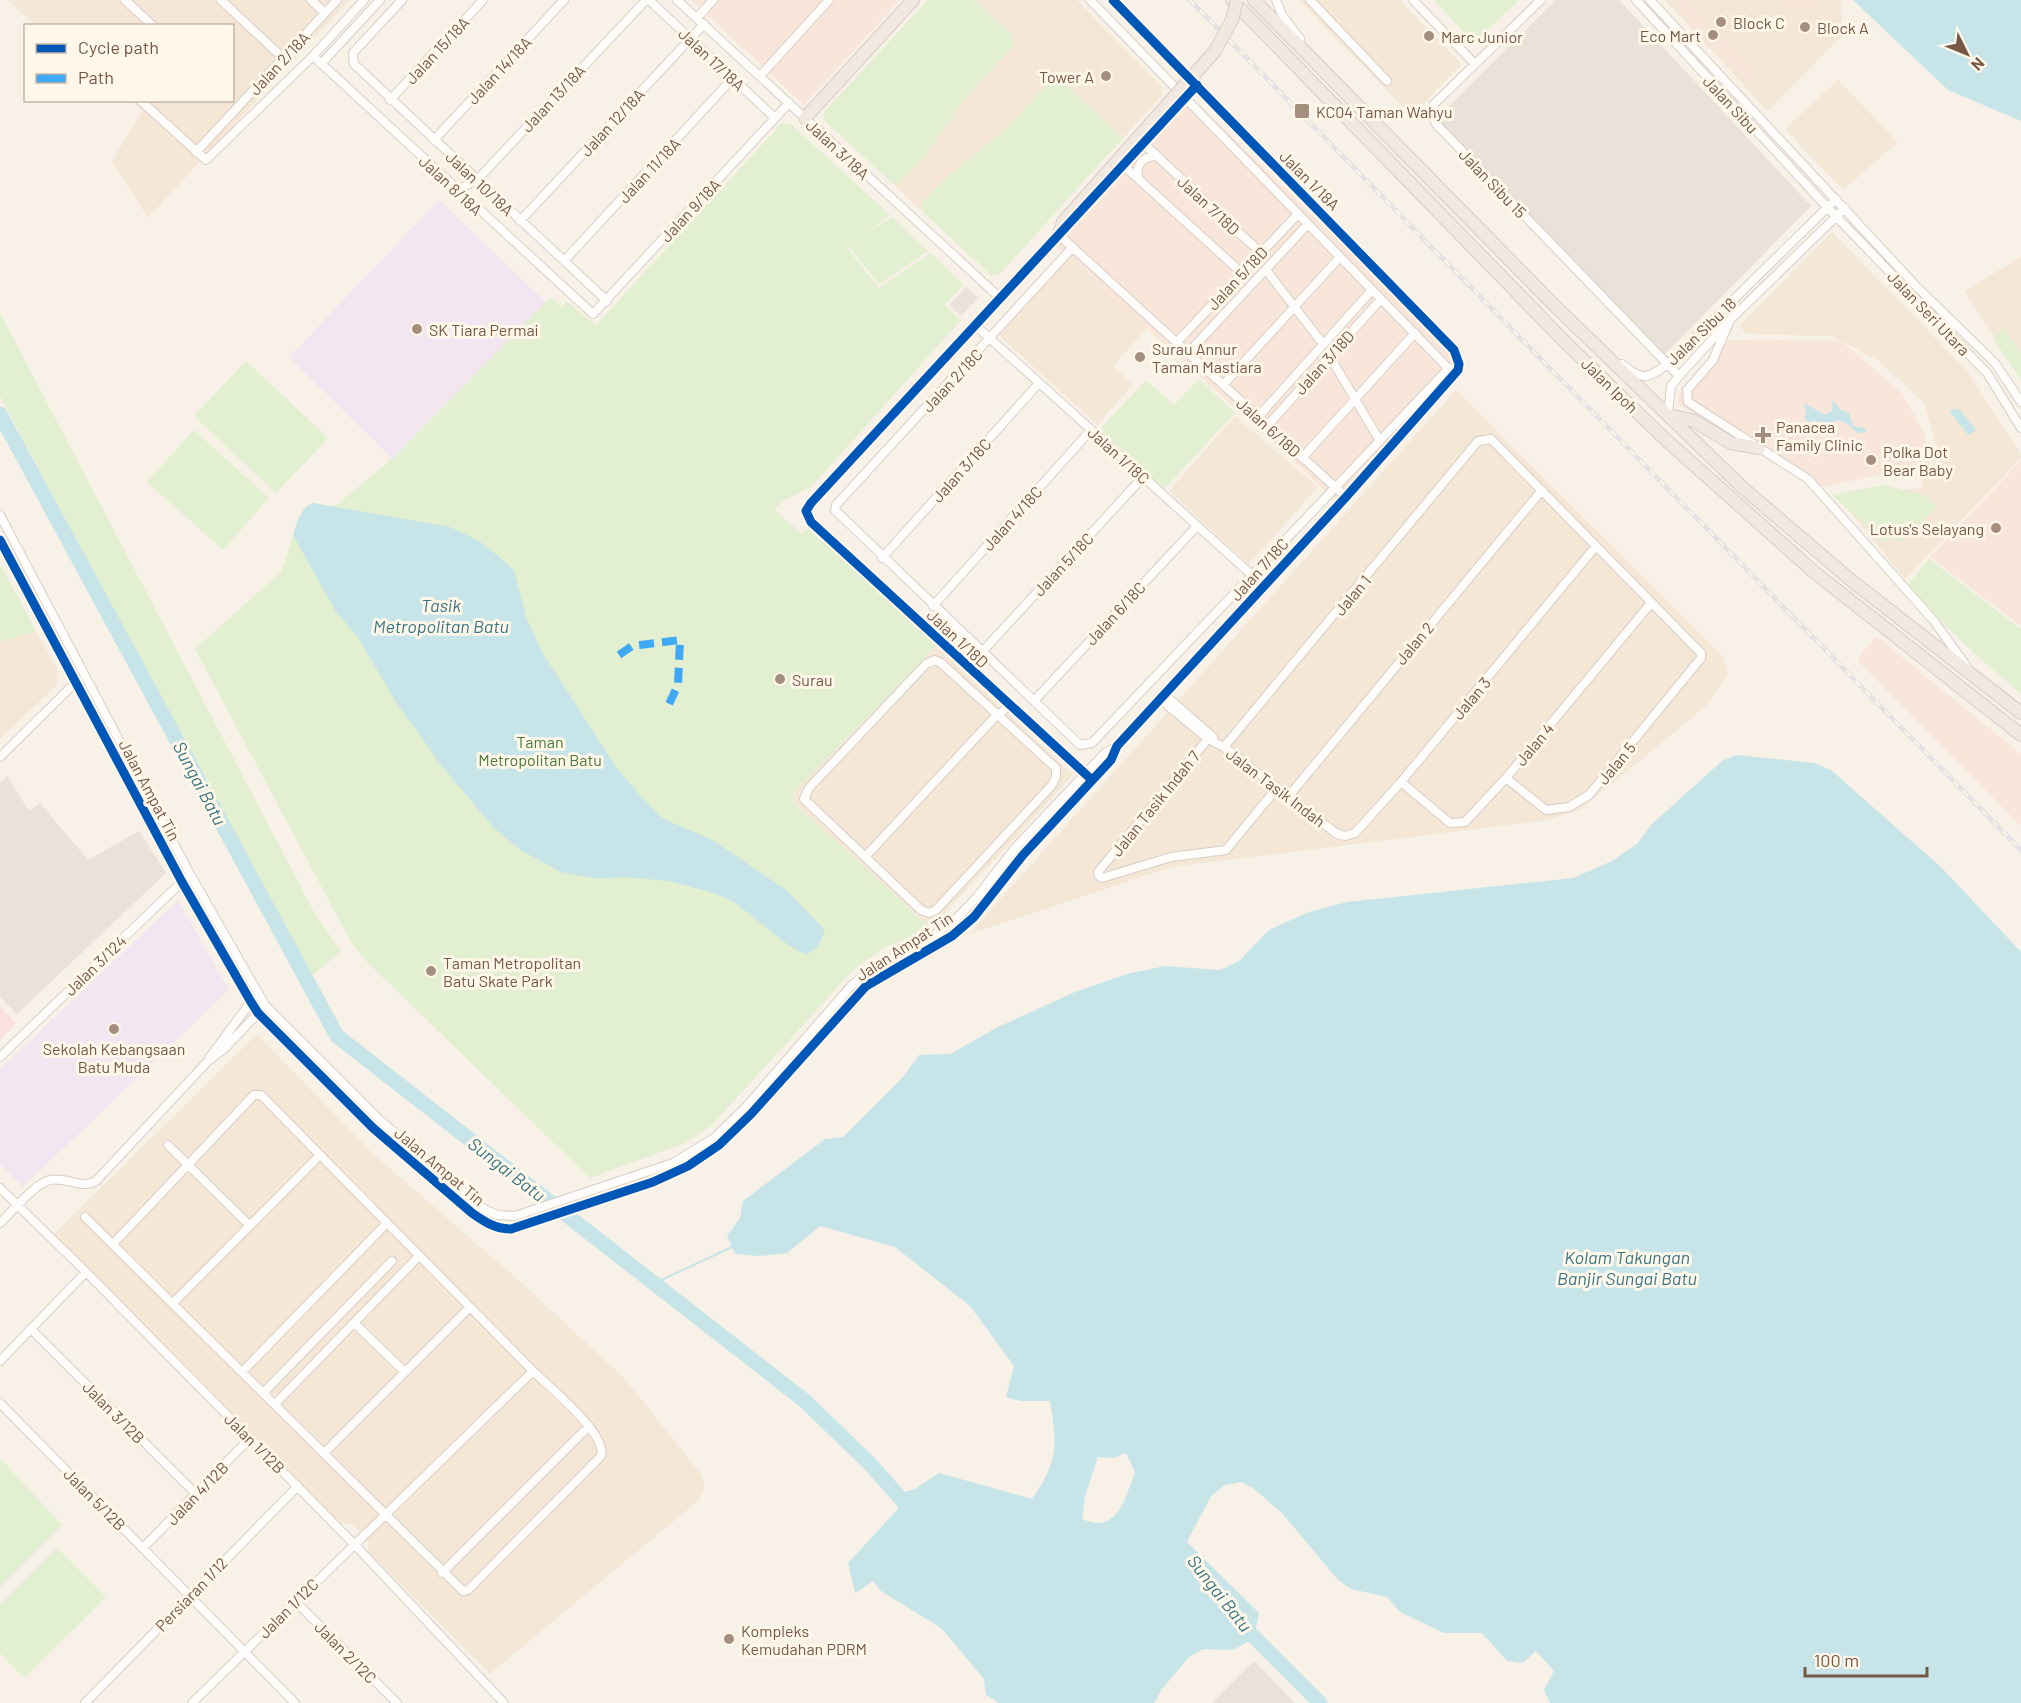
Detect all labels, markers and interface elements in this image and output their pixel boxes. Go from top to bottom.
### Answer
street label: Jalan 15/18A [401,12,473,88]
place label: Block C [1733,13,1785,32]
marker: Block C [1714,15,1728,29]
place label: Block A [1817,18,1869,37]
marker: Block A [1798,20,1812,34]
legend [24,24,234,102]
street label: Jalan 17/18A [675,24,749,95]
north arrow [1937,24,1997,84]
place label: Eco Mart [1640,26,1701,45]
street label: Jalan 2/18A [245,27,313,99]
place label: Marc Junior [1441,27,1523,46]
marker: Eco Mart [1706,28,1720,42]
marker: Marc Junior [1422,29,1436,43]
street label: Jalan 14/18A [463,32,535,108]
text: Cycle path [78,36,159,58]
text: N [1968,54,1989,75]
street label: Jalan 13/18A [517,60,589,136]
text: Path [78,66,114,88]
place label: Tower A [1039,67,1094,86]
marker: Tower A [1099,69,1113,83]
street label: Jalan Sibu [1700,71,1762,137]
street label: Jalan 12/18A [576,84,648,160]
marker: KC04 Taman Wahyu [1293,102,1311,120]
place label: KC04 Taman Wahyu [1316,102,1453,121]
street label: Jalan 3/18A [802,115,874,183]
street label: Jalan 11/18A [614,133,684,207]
street label: Jalan Sibu 15 [1455,144,1531,222]
street label: Jalan 1/18A [1276,146,1344,214]
street label: Jalan 10/18A [442,147,518,219]
street label: Jalan 8/18A [415,151,487,219]
street label: Jalan 7/18D [1174,171,1244,239]
street label: Jalan 9/18A [656,174,724,246]
street label: Jalan 5/18D [1203,242,1271,314]
street label: Jalan Seri Utara [1884,267,1974,359]
street label: Jalan Sibu 18 [1662,293,1740,369]
place label: SK Tiara Permai [429,320,539,339]
marker: SK Tiara Permai [410,322,424,336]
street label: Jalan 3/18D [1290,326,1358,398]
place label: Surau Annur Taman Mastiara [1152,339,1262,376]
street label: Jalan 2/18C [918,344,986,416]
marker: Surau Annur Taman Mastiara [1133,350,1147,364]
street label: Jalan Ipoh [1578,353,1642,417]
street label: Jalan 6/18D [1233,393,1305,461]
place label: Panacea Family Clinic [1776,417,1863,454]
street label: Jalan 1/18C [1084,422,1154,488]
marker: Panacea Family Clinic [1754,426,1772,444]
street label: Jalan 3/18C [927,434,995,506]
place label: Polka Dot Bear Baby [1883,442,1953,479]
marker: Polka Dot Bear Baby [1864,453,1878,467]
street label: Jalan 4/18C [978,482,1046,554]
place label: Lotus's Selayang [1870,519,1984,538]
marker: Lotus's Selayang [1989,521,2003,535]
street label: Jalan 5/18C [1029,528,1097,600]
street label: Jalan 7/18C [1226,534,1292,604]
street label: Jalan 1 [1330,571,1374,619]
street label: Jalan 6/18C [1081,577,1149,649]
water label: Tasik Metropolitan Batu [373,594,509,637]
street label: Jalan 1/18D [923,605,993,671]
street label: Jalan 2 [1391,618,1437,668]
place label: Surau [792,670,832,689]
marker: Surau [773,672,787,686]
street label: Jalan 3 [1448,673,1494,723]
street label: Jalan 4 [1511,719,1557,769]
park label: Taman Metropolitan Batu [478,732,602,769]
street label: Jalan Ampat Tin [115,736,185,844]
water label: Sungai Batu [169,737,231,829]
street label: Jalan 5 [1593,738,1639,788]
street label: Jalan Tasik Indah [1223,744,1329,830]
street label: Jalan Tasik Indah 7 [1107,746,1204,860]
street label: Jalan Ampat Tin [852,908,956,984]
street label: Jalan 3/124 [60,931,130,999]
place label: Taman Metropolitan Batu Skate Park [443,953,581,990]
marker: Taman Metropolitan Batu Skate Park [424,964,438,978]
marker: Sekolah Kebangsaan Batu Muda [107,1022,121,1036]
place label: Sekolah Kebangsaan Batu Muda [43,1039,185,1076]
street label: Jalan Ampat Tin [391,1123,489,1209]
water label: Sungai Batu [464,1132,550,1206]
water label: Kolam Takungan Banjir Sungai Batu [1557,1246,1697,1289]
street label: Jalan 3/12B [79,1377,149,1447]
street label: Jalan 1/12B [221,1409,289,1477]
street label: Jalan 4/12B [162,1457,232,1529]
street label: Jalan 5/12B [60,1464,130,1534]
water label: Sungai Batu [1183,1550,1257,1636]
street label: Persiaran 1/12 [151,1553,231,1635]
street label: Jalan 1/12C [254,1574,322,1642]
street label: Jalan 2/12C [311,1617,381,1687]
place label: Kompleks Kemudahan PDRM [741,1621,867,1658]
marker: Kompleks Kemudahan PDRM [722,1632,736,1646]
scale bar [1805,1640,1926,1678]
text: 100 m [1814,1649,1859,1671]

